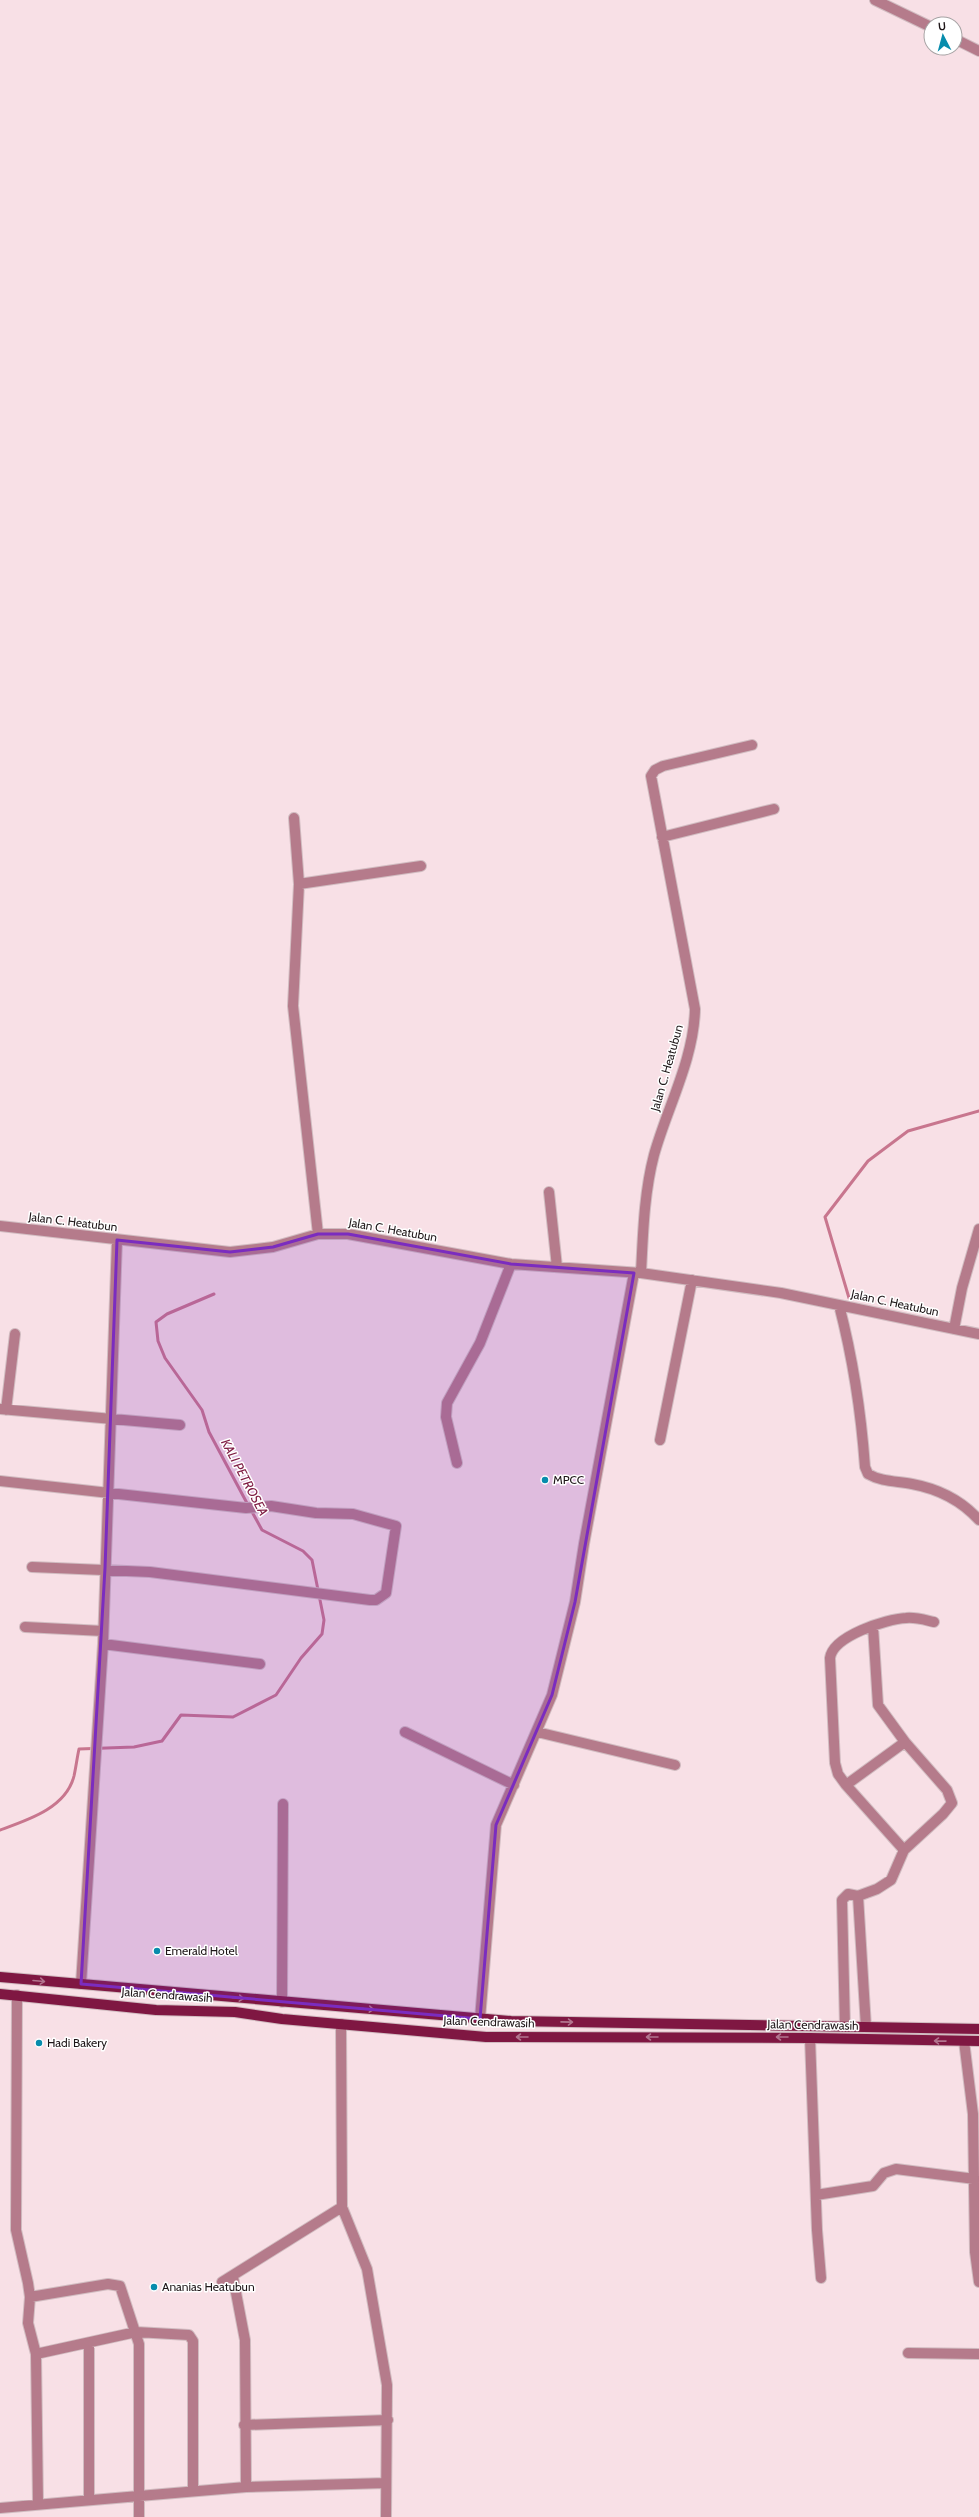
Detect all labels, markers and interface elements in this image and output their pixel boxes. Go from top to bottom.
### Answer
north arrow [923,16,963,56]
text: U [937,19,947,33]
street label: Jalan C. Heatubun [647,1023,686,1114]
street label: Jalan C. Heatubun [27,1208,119,1234]
street label: Jalan C. Heatubun [347,1214,439,1245]
street label: Jalan C. Heatubun [849,1286,941,1319]
water label: KALI PETROSEA [218,1436,272,1518]
place label: MPCC [553,1472,584,1487]
marker: MPCC [540,1475,550,1485]
place label: Emerald Hotel [165,1943,238,1958]
marker: Emerald Hotel [152,1946,162,1956]
one-way arrow [32,1977,45,1984]
street label: Jalan Cendrawasih [120,1984,213,2005]
one-way arrow [231,1994,244,2001]
one-way arrow [361,2005,374,2013]
street label: Jalan Cendrawasih [442,2012,535,2031]
street label: Jalan Cendrawasih [766,2016,859,2033]
one-way arrow [560,2018,573,2026]
one-way arrow [516,2033,529,2041]
one-way arrow [646,2033,659,2041]
one-way arrow [776,2033,789,2041]
place label: Hadi Bakery [47,2035,107,2050]
one-way arrow [934,2037,947,2044]
marker: Hadi Bakery [34,2038,44,2048]
place label: Ananias Heatubun [162,2279,255,2294]
marker: Ananias Heatubun [149,2282,159,2292]

